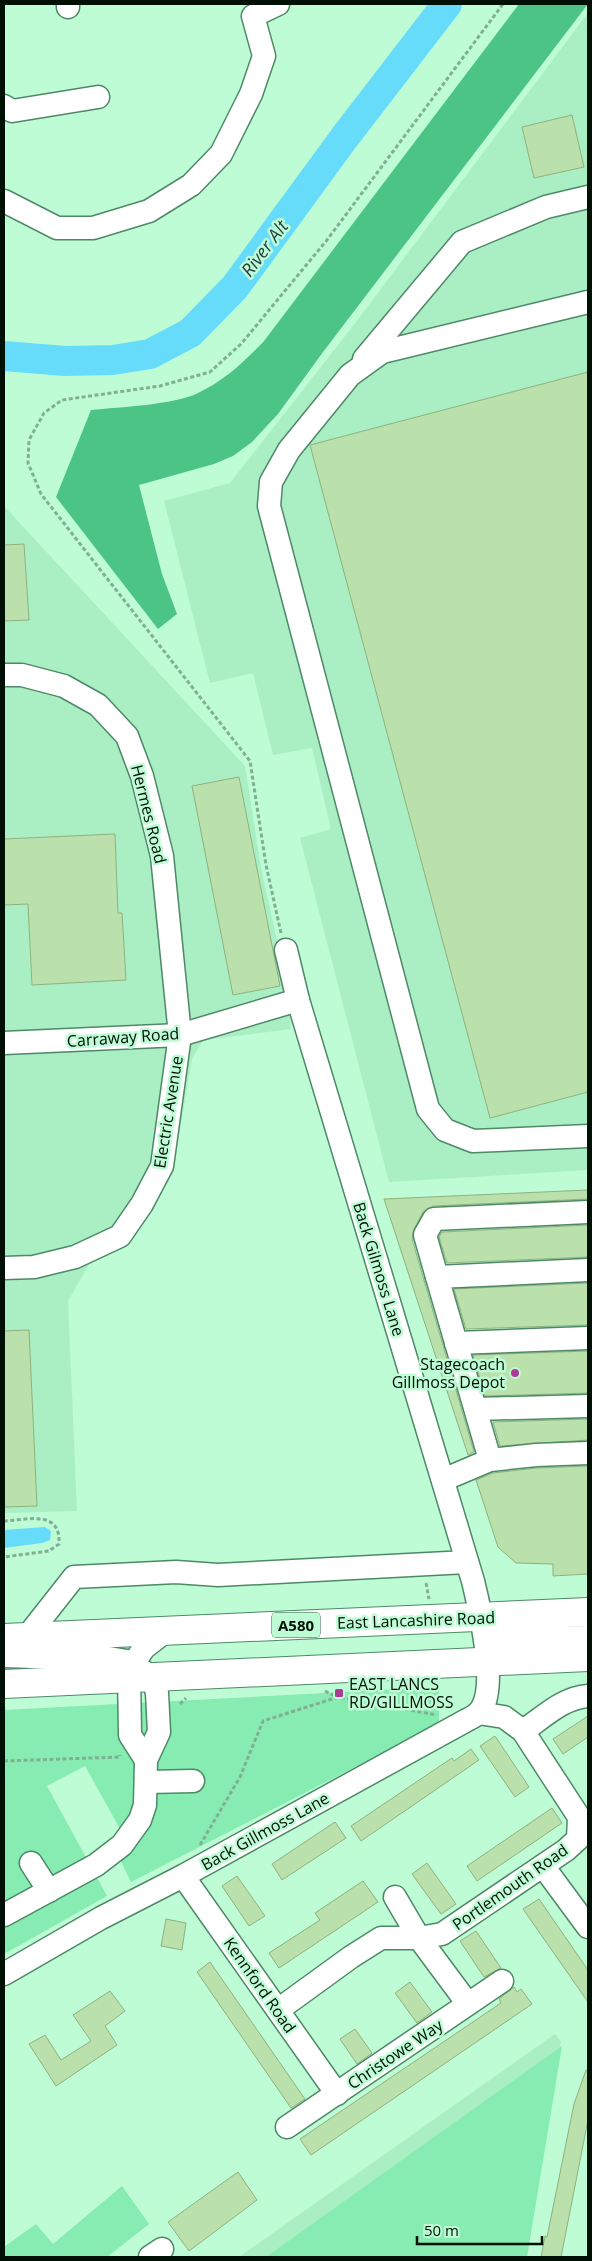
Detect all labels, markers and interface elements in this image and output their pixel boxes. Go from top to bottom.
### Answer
water label: River Alt [235,214,294,281]
street label: Hermes Road [126,762,172,866]
street label: Carraway Road [66,1022,180,1052]
street label: Electric Avenue [148,1054,188,1170]
street label: Back Gilmoss Lane [348,1199,410,1339]
place label: Stagecoach Gillmoss Depot [392,1353,505,1393]
marker: Stagecoach Gillmoss Depot [509,1367,521,1379]
street label: East Lancashire Road [337,1606,495,1634]
road number: A580 [272,1612,320,1638]
place label: EAST LANCS RD/GILLMOSS [349,1673,454,1713]
marker: EAST LANCS RD/GILLMOSS [333,1687,345,1699]
street label: Back Gillmoss Lane [197,1787,333,1875]
street label: Portlemouth Road [448,1839,572,1935]
street label: Kennford Road [219,1933,301,2037]
street label: Christowe Way [343,2013,448,2094]
scale bar [417,2214,542,2246]
text: 50 m [424,2220,459,2240]

